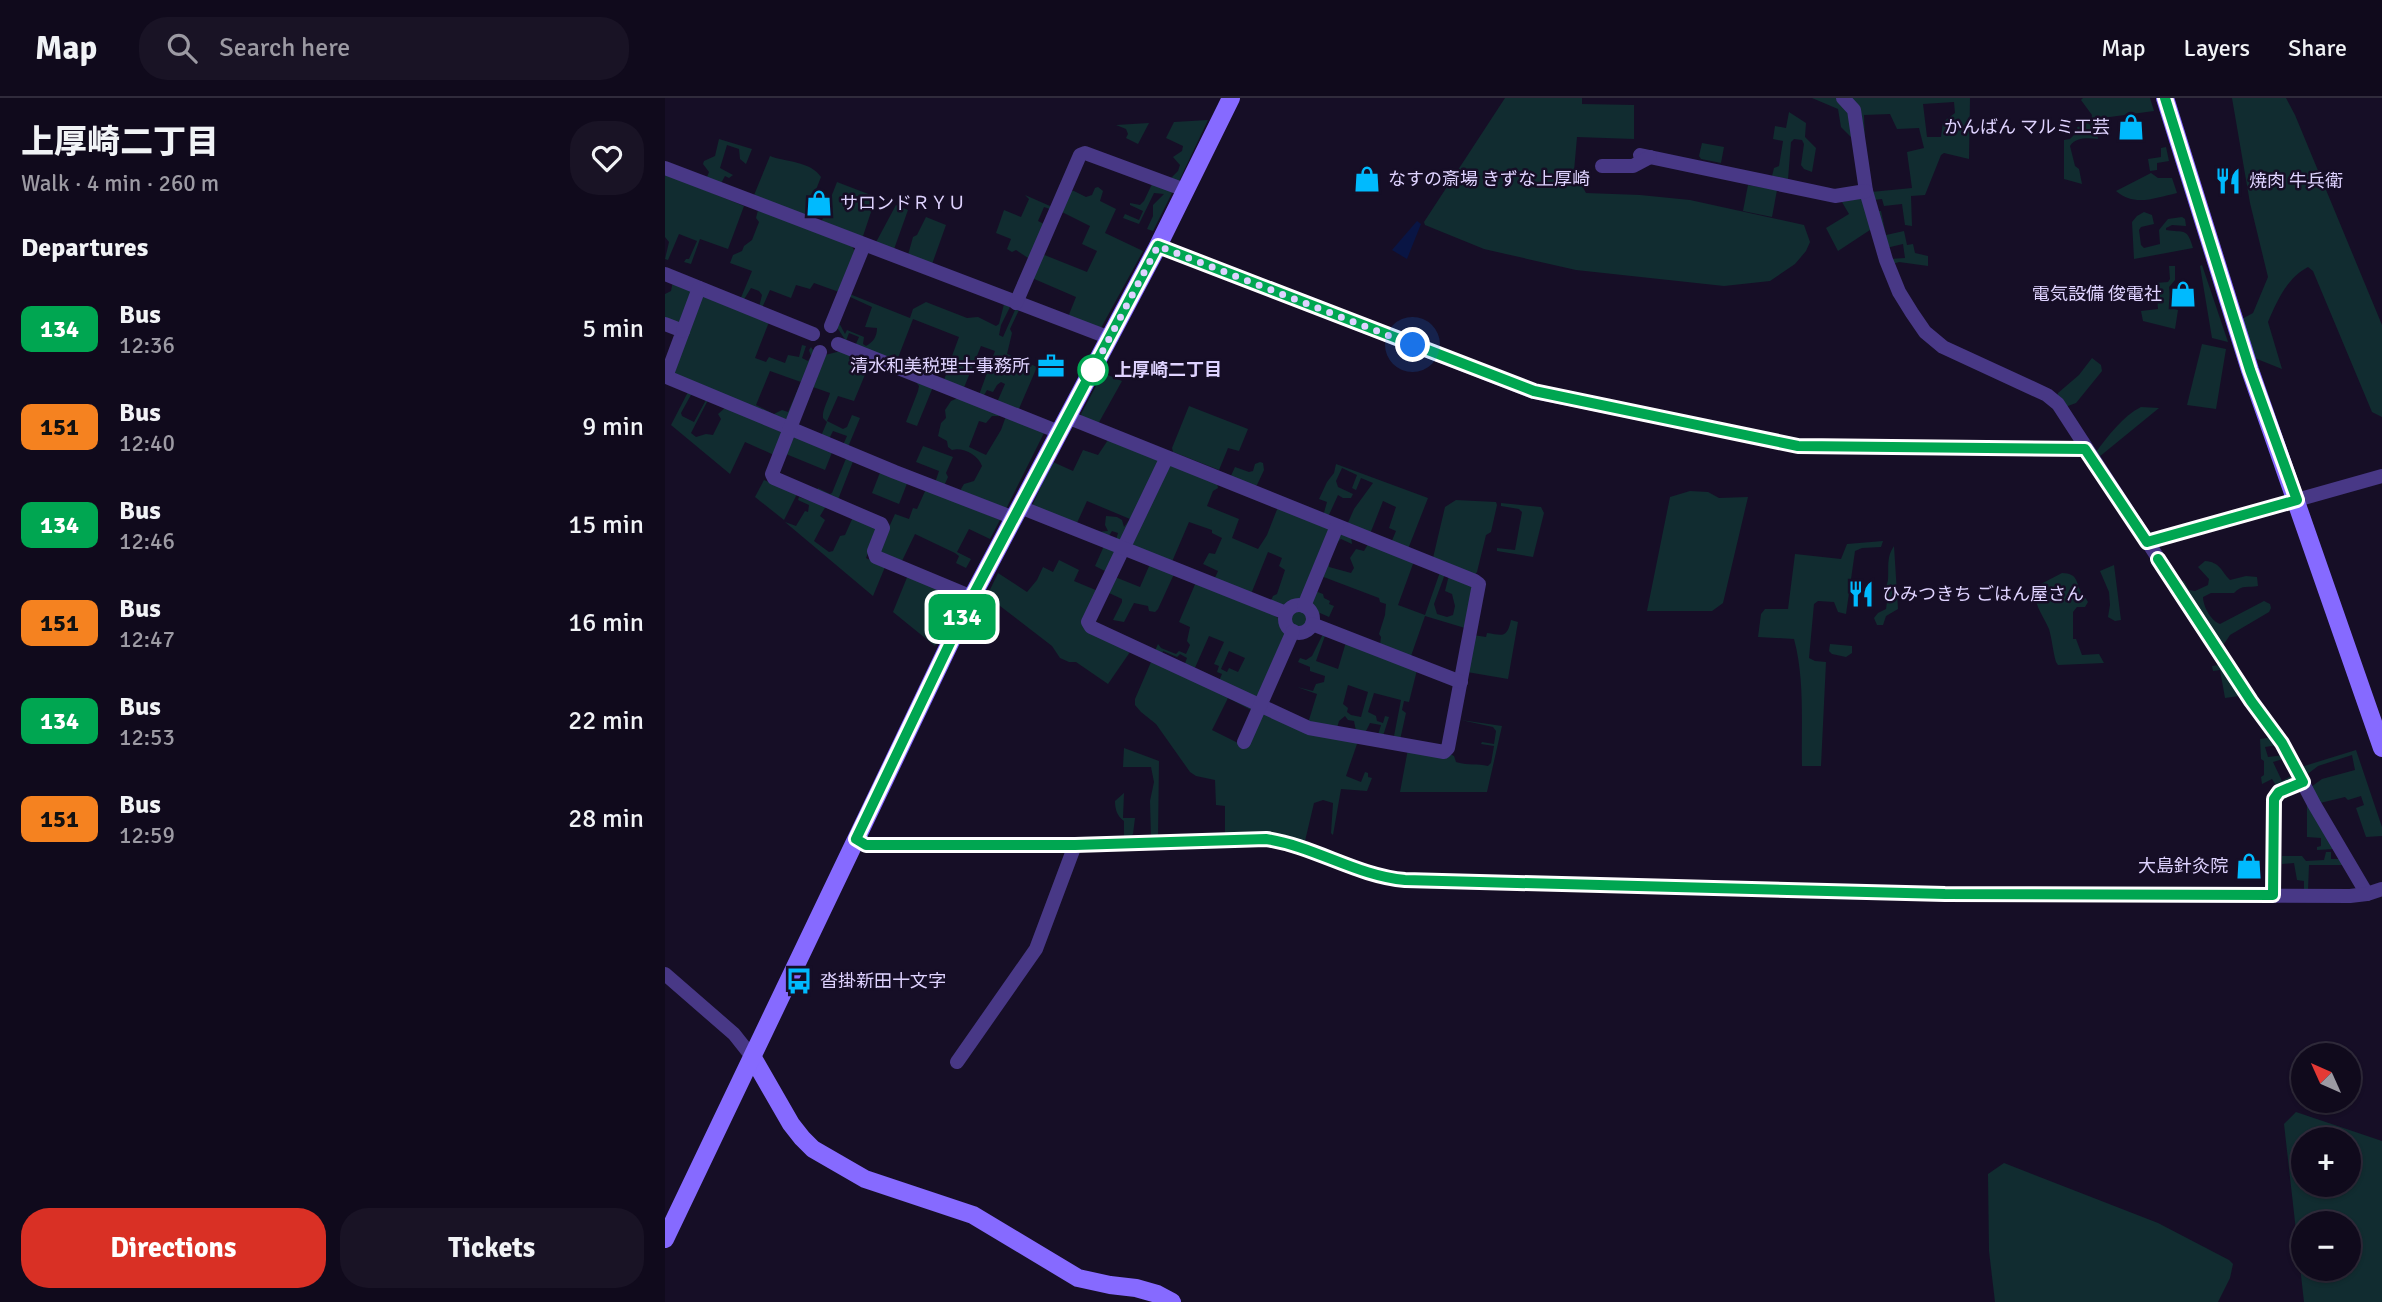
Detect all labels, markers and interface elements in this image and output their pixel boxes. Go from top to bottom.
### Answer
search box [139,17,629,80]
text: Map [35,28,97,69]
icon: search [163,29,201,67]
text: Search here [219,32,350,64]
text: Map [2101,33,2146,63]
text: Layers [2184,33,2250,63]
text: Share [2288,33,2347,63]
shop icon: かんばん マルミ工芸 [2116,112,2146,142]
place label: かんばん マルミ工芸 [1944,116,2110,138]
button: heart [570,121,644,195]
text: 上厚崎二丁目 [21,122,219,163]
shop icon: なすの斎場 きずな上厚崎 [1352,164,1382,194]
restaurant icon: 焼肉 牛兵衛 [2213,166,2243,196]
place label: なすの斎場 きずな上厚崎 [1388,168,1590,190]
text: Walk · 4 min · 260 m [21,169,219,198]
place label: 焼肉 牛兵衛 [2249,170,2343,192]
shop icon: サロンドＲＹＵ [804,188,834,218]
place label: サロンドＲＹＵ [840,192,966,214]
text: Departures [21,232,148,264]
shop icon: 電気設備 俊電社 [2168,279,2198,309]
place label: 電気設備 俊電社 [2032,283,2162,305]
text: Bus [119,299,161,331]
text: 5 min [582,313,644,345]
text: 134 [40,314,79,344]
your location [1395,327,1430,362]
text: 12:36 [119,331,175,360]
office icon: 清水和美税理士事務所 [1036,351,1066,381]
place label: 清水和美税理士事務所 [850,355,1030,377]
marker: 上厚崎二丁目 [1078,355,1108,385]
place label: 上厚崎二丁目 [1114,359,1222,381]
text: Bus [119,397,161,429]
text: 9 min [582,411,644,443]
text: 151 [40,412,79,442]
text: 12:40 [119,429,175,458]
text: Bus [119,495,161,527]
text: 15 min [568,509,644,541]
text: 134 [40,510,79,540]
text: 12:46 [119,527,175,556]
restaurant icon: ひみつきち ごはん屋さん [1846,579,1876,609]
place label: ひみつきち ごはん屋さん [1882,583,2084,605]
text: Bus [119,593,161,625]
line badge: 134 [922,594,1002,640]
text: 134 [943,602,981,632]
text: 16 min [568,607,644,639]
text: 151 [40,608,79,638]
text: 12:47 [119,625,175,654]
text: Bus [119,691,161,723]
text: 22 min [568,705,644,737]
text: 134 [40,706,79,736]
text: 12:53 [119,723,175,752]
text: Bus [119,789,161,821]
text: 28 min [568,803,644,835]
text: 151 [40,804,79,834]
text: 12:59 [119,821,175,850]
shop icon: 大島針灸院 [2234,851,2264,881]
place label: 大島針灸院 [2138,855,2228,877]
bus stop icon: 沓掛新田十文字 [784,966,814,996]
place label: 沓掛新田十文字 [820,970,946,992]
north arrow [2291,1043,2361,1113]
map controls [2291,1043,2361,1281]
button: + [2291,1127,2361,1197]
button: Directions [21,1208,326,1288]
button: Tickets [340,1208,644,1288]
button: − [2291,1211,2361,1281]

